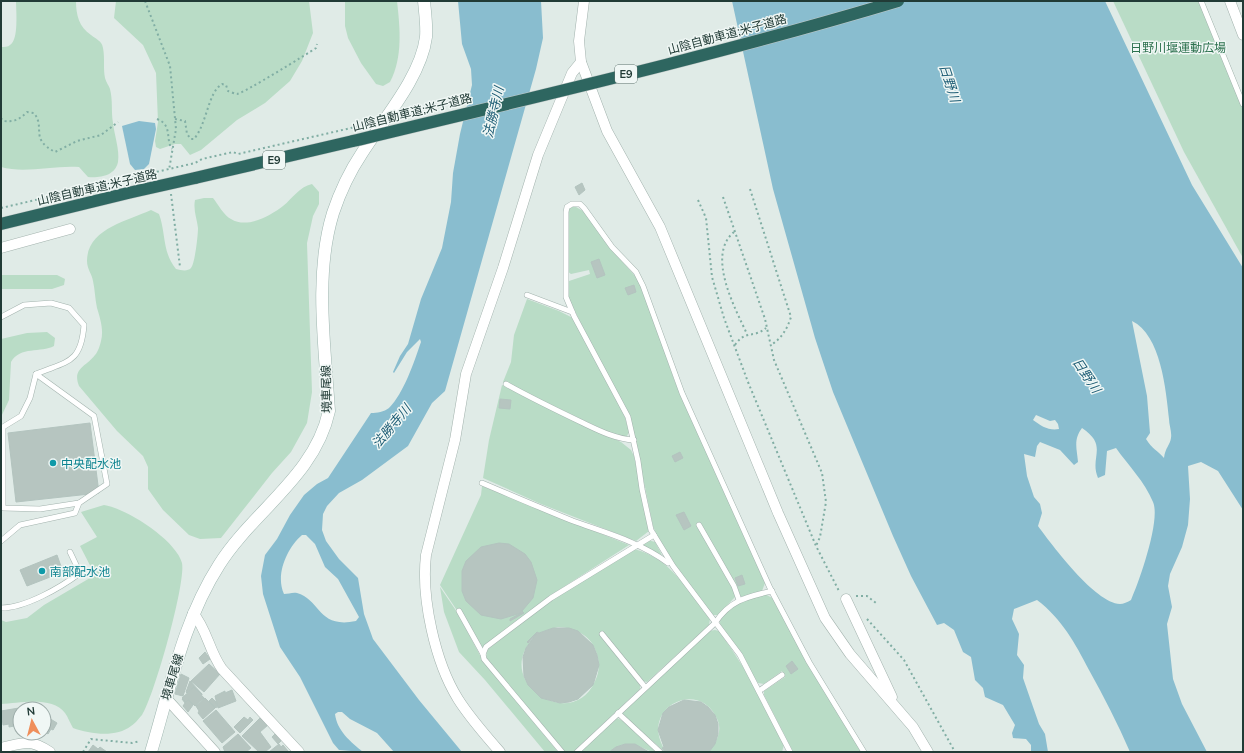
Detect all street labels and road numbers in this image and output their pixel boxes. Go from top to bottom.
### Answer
street label: 山陰自動車道;米子道路 [666,11,788,57]
road number: E9 [615,65,637,83]
street label: 山陰自動車道;米子道路 [351,90,473,134]
road number: E9 [263,151,285,169]
street label: 山陰自動車道;米子道路 [36,166,158,208]
street label: 境車尾線 [318,365,334,413]
street label: 境車尾線 [158,652,186,702]

